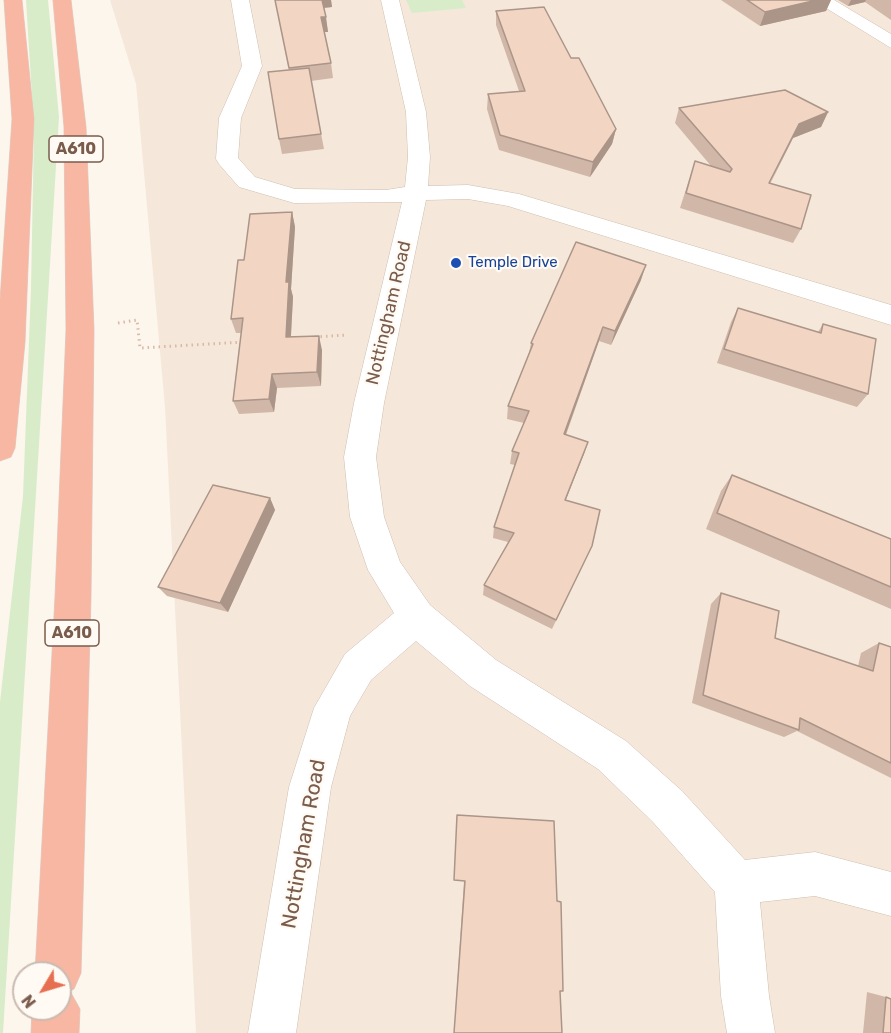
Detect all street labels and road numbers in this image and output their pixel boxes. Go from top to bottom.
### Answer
road number: A610 [49,136,103,162]
street label: Nottingham Road [362,239,416,387]
road number: A610 [45,620,99,646]
street label: Nottingham Road [277,757,331,931]

